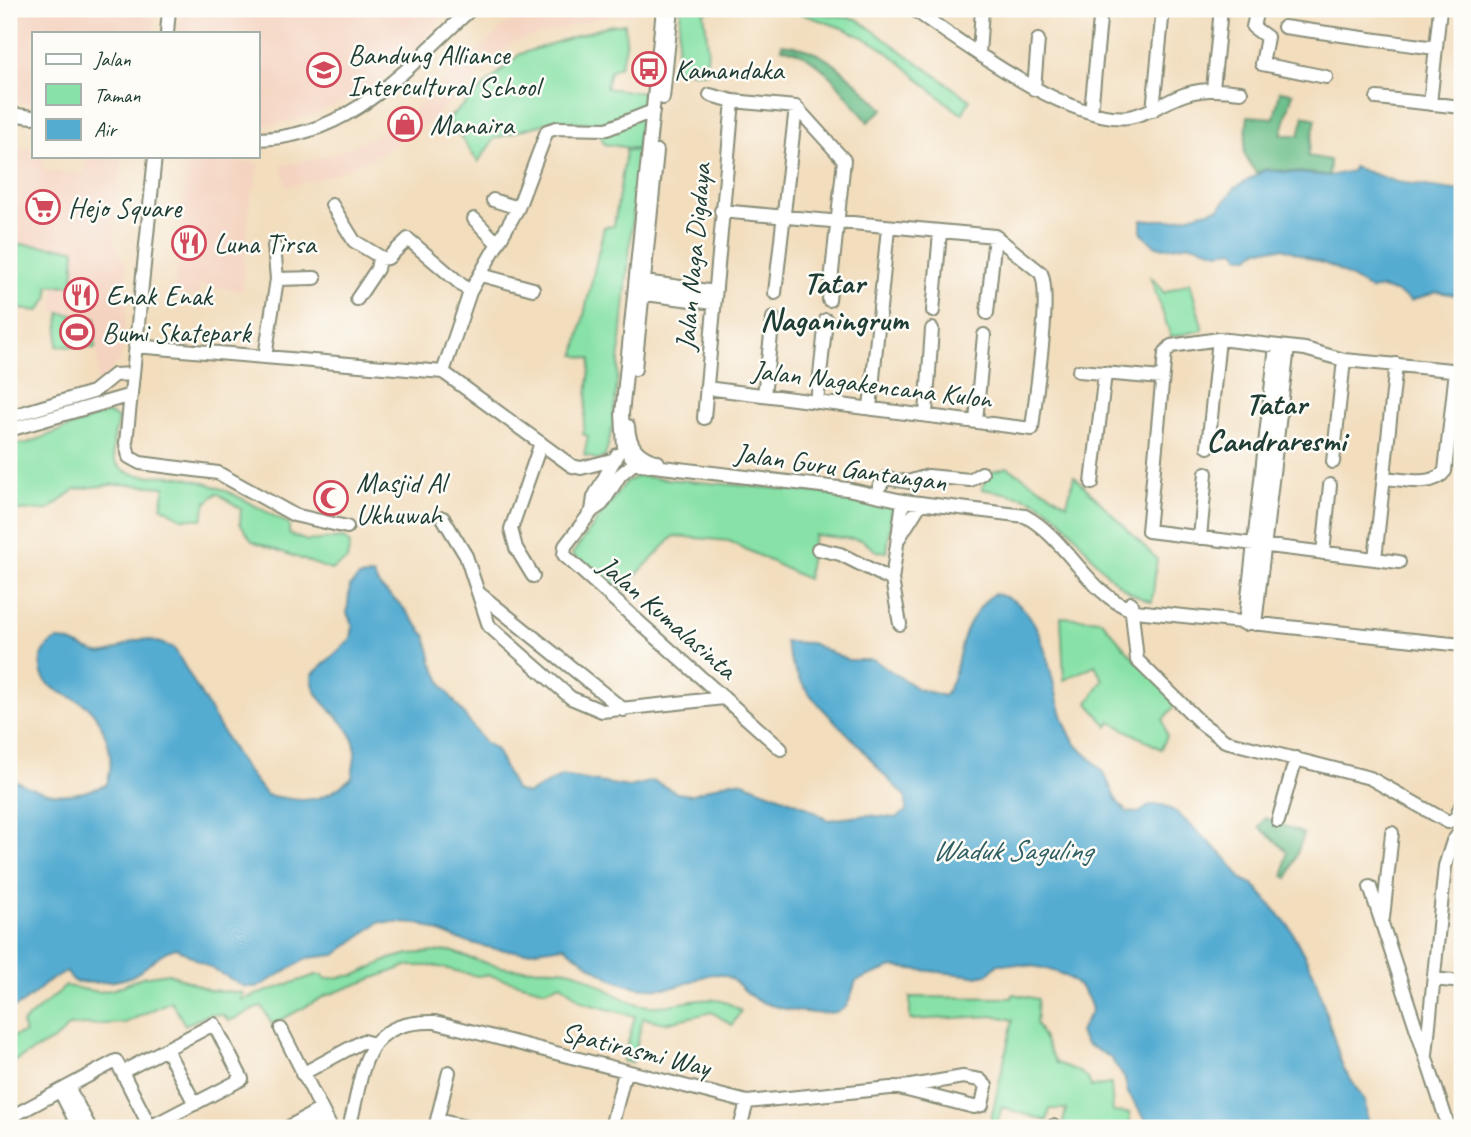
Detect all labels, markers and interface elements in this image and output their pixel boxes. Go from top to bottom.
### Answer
legend [32,32,259,158]
place label: Bandung Alliance Intercultural School [348,37,545,104]
text: Jalan [93,46,131,72]
bus stop icon: Kamandaka [630,50,668,88]
school or university icon: Bandung Alliance Intercultural School [305,51,343,89]
place label: Kamandaka [674,52,785,87]
text: Taman [94,82,141,108]
shop icon: Manaira [386,105,424,143]
place label: Manaira [430,107,516,142]
text: Air [94,116,118,142]
street label: Jalan Naga Digdaya [667,160,719,354]
supermarket icon: Hejo Square [24,188,62,226]
place label: Hejo Square [68,190,183,225]
restaurant icon: Luna Tirsa [170,224,208,262]
place label: Luna Tirsa [214,226,317,261]
district label: Tatar Naganingrum [760,262,910,340]
restaurant icon: Enak Enak [62,276,100,314]
place label: Enak Enak [106,278,215,313]
sports icon: Bumi Skatepark [58,313,96,351]
place label: Bumi Skatepark [102,315,252,350]
street label: Jalan Nagakencana Kulon [748,352,995,416]
district label: Tatar Candraresmi [1206,383,1350,461]
street label: Jalan Guru Gantangan [731,435,949,499]
place label: Masjid Al Ukhuwah [356,465,451,532]
mosque icon: Masjid Al Ukhuwah [312,479,350,517]
street label: Jalan Kumalasinta [590,546,745,688]
water label: Waduk Saguling [932,831,1096,869]
street label: Spatirasmi Way [558,1014,716,1085]

